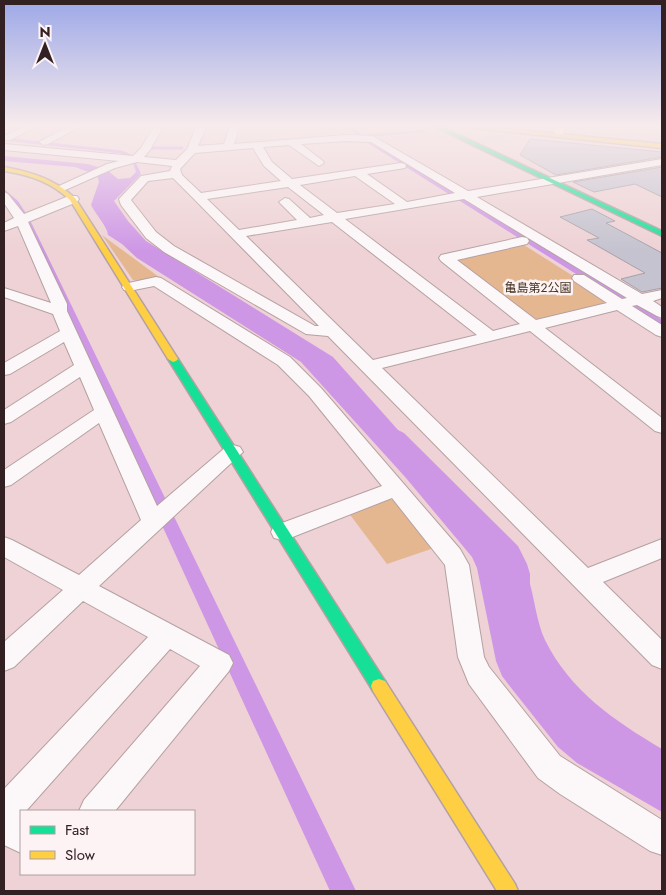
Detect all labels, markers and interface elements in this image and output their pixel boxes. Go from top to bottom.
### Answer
north arrow [20,20,70,70]
text: N [39,22,51,42]
park label: 亀島第２公園 [505,279,571,297]
legend [20,810,195,875]
text: Fast [65,819,89,841]
text: Slow [65,844,96,866]

